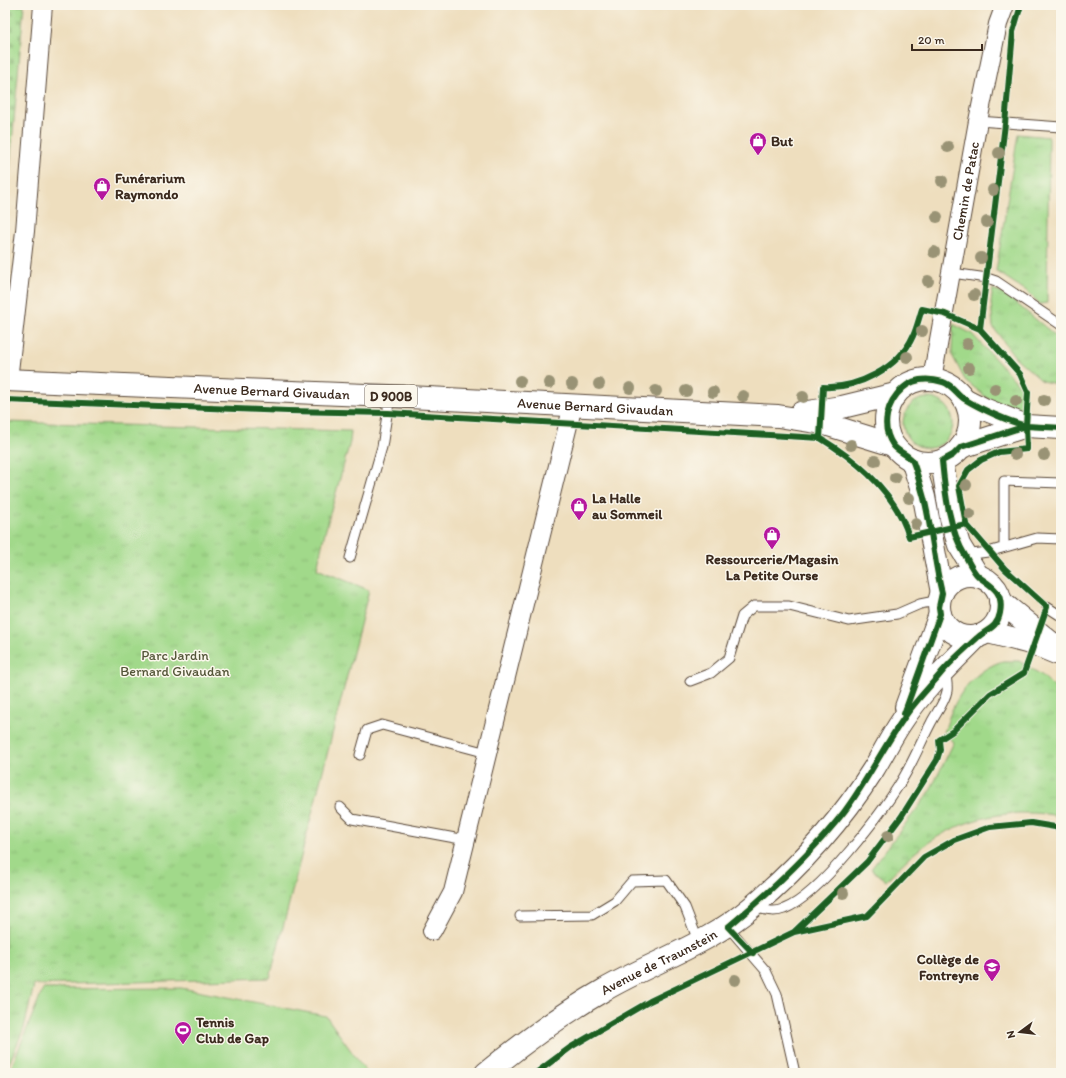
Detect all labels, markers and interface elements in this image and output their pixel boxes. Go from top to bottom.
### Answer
scale bar [912,26,982,52]
text: 20 m [918,33,945,47]
shop icon: But [748,131,768,156]
place label: But [771,133,794,150]
street label: Chemin de Patac [948,140,983,242]
place label: Funérarium Raymondo [115,170,185,203]
shop icon: Funérarium Raymondo [92,176,112,201]
street label: Avenue Bernard Givaudan [193,379,350,403]
road number: D 900B [365,385,417,407]
street label: Avenue Bernard Givaudan [517,394,674,419]
place label: La Halle au Sommeil [592,490,663,523]
shop icon: La Halle au Sommeil [569,496,589,521]
shop icon: Ressourcerie/Magasin La Petite Ourse [762,525,782,550]
place label: Ressourcerie/Magasin La Petite Ourse [706,551,838,584]
park label: Parc Jardin Bernard Givaudan [120,647,230,680]
street label: Avenue de Traunstein [598,925,721,999]
place label: Collège de Fontreyne [917,951,979,984]
school or university icon: Collège de Fontreyne [982,957,1002,982]
north arrow [1000,1012,1040,1052]
place label: Tennis Club de Gap [195,1014,269,1047]
sports icon: Tennis Club de Gap [173,1020,193,1045]
text: N [1004,1029,1018,1040]

